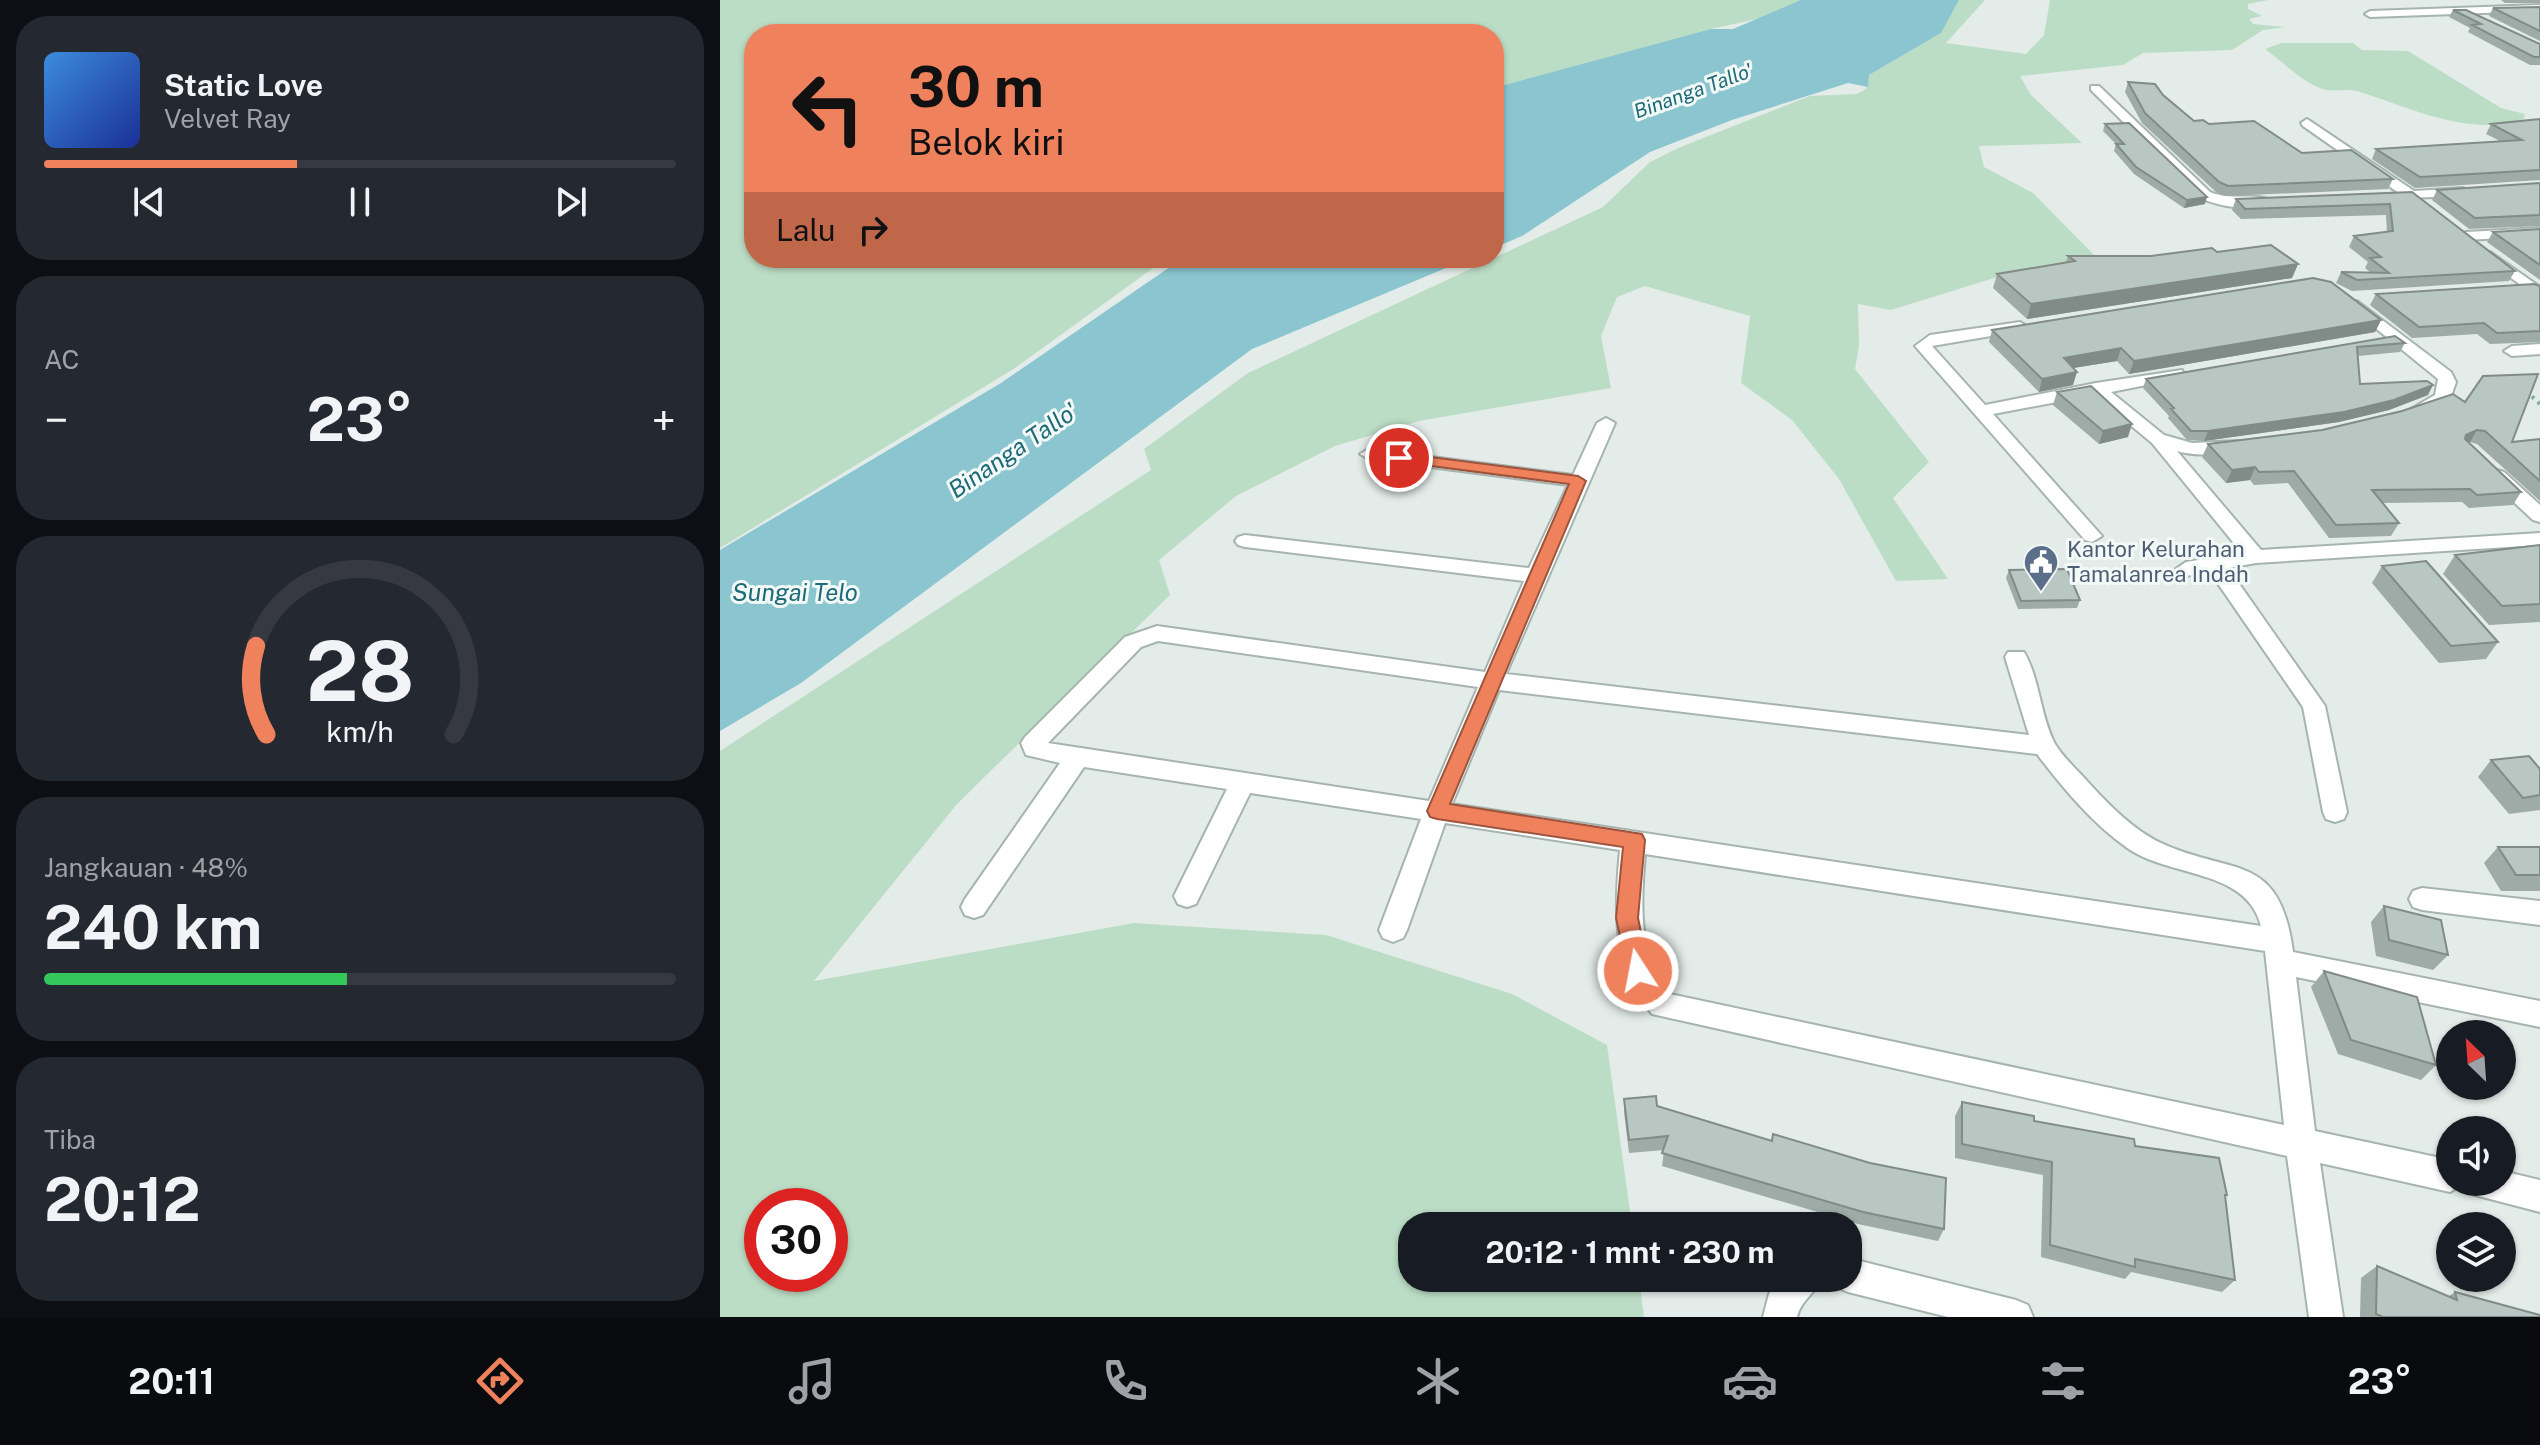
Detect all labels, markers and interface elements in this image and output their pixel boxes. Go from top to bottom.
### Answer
text: 30 m [908,54,1044,120]
icon: left [776,56,880,160]
water label: Binanga Tallo' [1631,58,1756,124]
text: Static Love [164,67,323,103]
text: Velvet Ray [164,103,291,134]
text: Belok kiri [908,121,1064,163]
icon: previous [127,180,171,224]
icon: pause [338,180,382,224]
icon: next [549,180,593,224]
icon: right [851,208,895,252]
text: Lalu [776,212,835,248]
text: AC [44,344,79,375]
text: 23° [307,384,413,455]
text: − [44,394,68,446]
text: + [652,394,676,446]
water label: Binanga Tallo' [943,397,1082,503]
pin [1365,424,1433,492]
icon: arrive [1377,436,1421,480]
place label: Kantor Kelurahan Tamalanrea Indah [2067,536,2249,587]
public building icon: Kantor Kelurahan Tamalanrea Indah [2022,543,2060,593]
water label: Sungai Telo [732,578,858,606]
text: 28 [306,621,414,719]
text: km/h [326,715,394,748]
text: Jangkauan · 48% [44,852,248,883]
text: 240 km [44,892,262,963]
position arrow [1596,929,1680,1013]
north arrow [2436,1020,2516,1100]
map controls [2436,1020,2516,1292]
button: sound [2436,1116,2516,1196]
text: Tiba [44,1124,96,1155]
text: 20:12 [44,1164,201,1235]
speed limit sign: 30 [744,1188,848,1292]
button: layers [2436,1212,2516,1292]
text: 20:12 · 1 mnt · 230 m [1486,1234,1774,1270]
icon: directions [472,1353,528,1409]
icon: music [784,1353,840,1409]
icon: phone [1097,1353,1153,1409]
icon: climate [1410,1353,1466,1409]
icon: car [1722,1353,1778,1409]
icon: filters [2035,1353,2091,1409]
text: 20:11 [128,1360,215,1402]
text: 23° [2348,1360,2412,1402]

